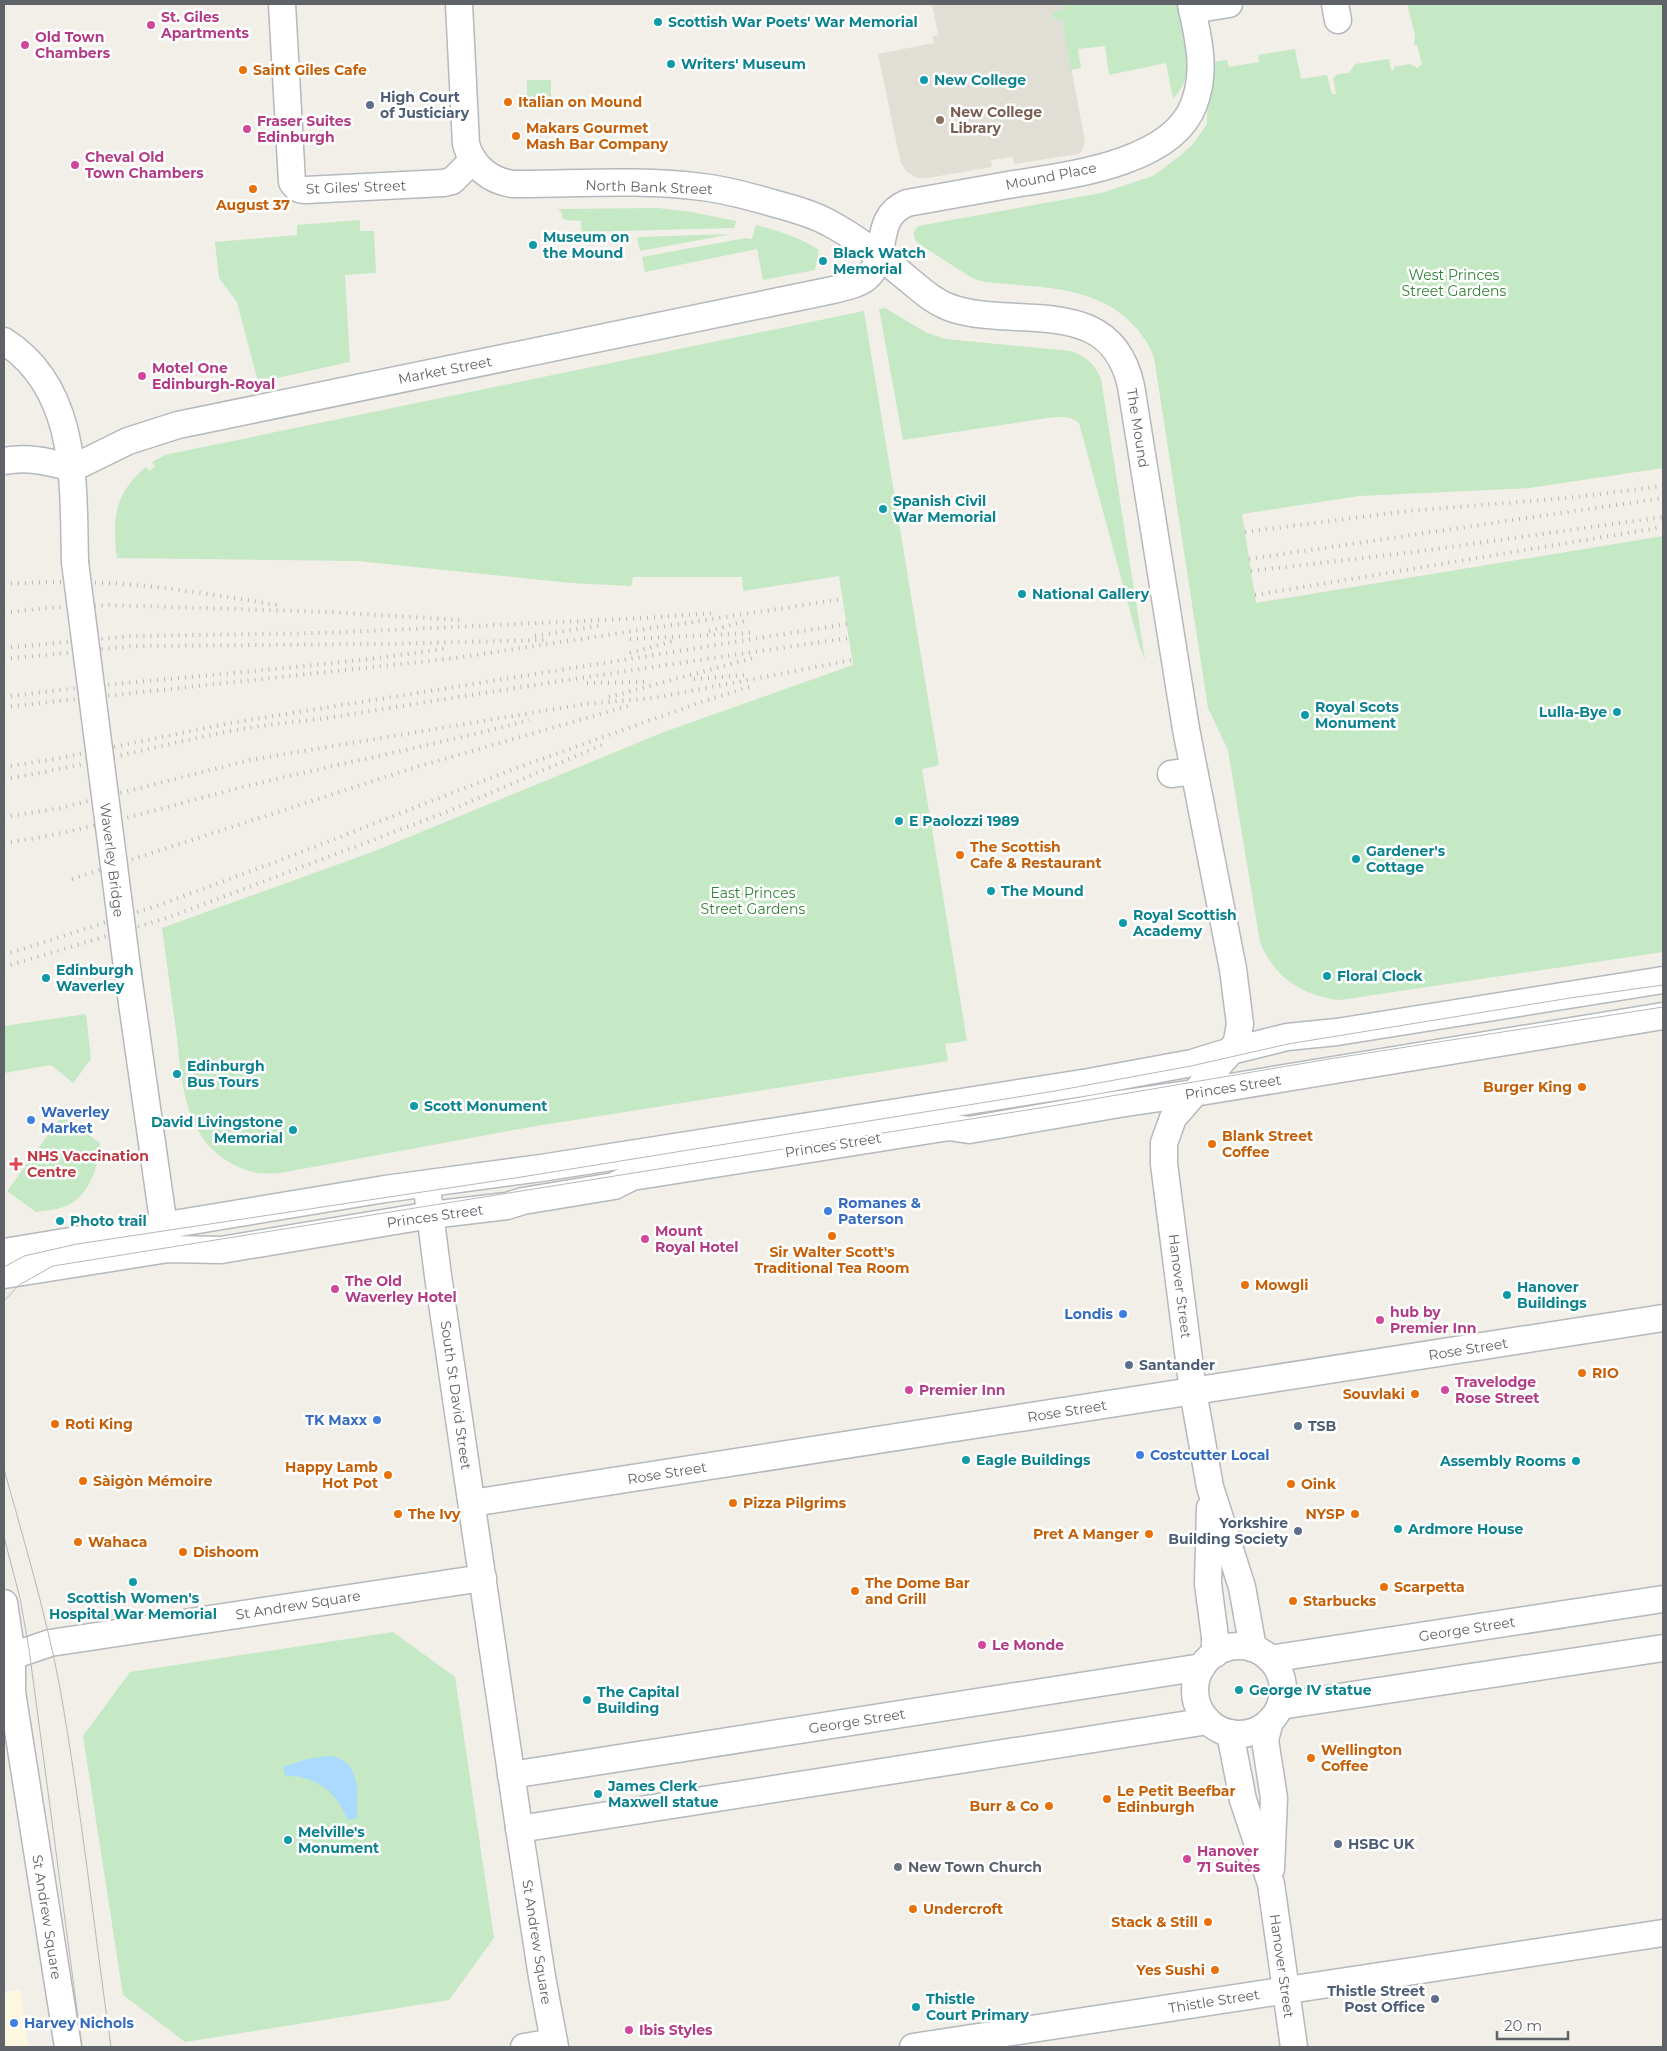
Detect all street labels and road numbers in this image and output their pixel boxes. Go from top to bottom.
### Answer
street label: Mound Place [1004,158,1098,194]
street label: St Giles' Street [305,176,407,198]
street label: North Bank Street [585,176,713,198]
street label: Market Street [396,352,494,388]
street label: The Mound [1123,387,1153,469]
street label: Waverley Bridge [96,802,128,918]
street label: Princes Street [1183,1070,1283,1104]
street label: Princes Street [783,1128,883,1162]
street label: Princes Street [385,1200,485,1232]
street label: Hanover Street [1165,1233,1195,1340]
street label: South St David Street [437,1319,475,1471]
street label: Rose Street [1427,1334,1509,1364]
street label: Rose Street [1026,1396,1108,1426]
street label: Rose Street [626,1458,708,1488]
street label: St Andrew Square [234,1586,362,1624]
street label: George Street [1417,1612,1517,1646]
street label: George Street [807,1704,907,1738]
street label: St Andrew Square [28,1853,66,1981]
street label: St Andrew Square [518,1878,556,2006]
street label: Hanover Street [1266,1913,1298,2020]
street label: Thistle Street [1167,1985,1261,2017]

